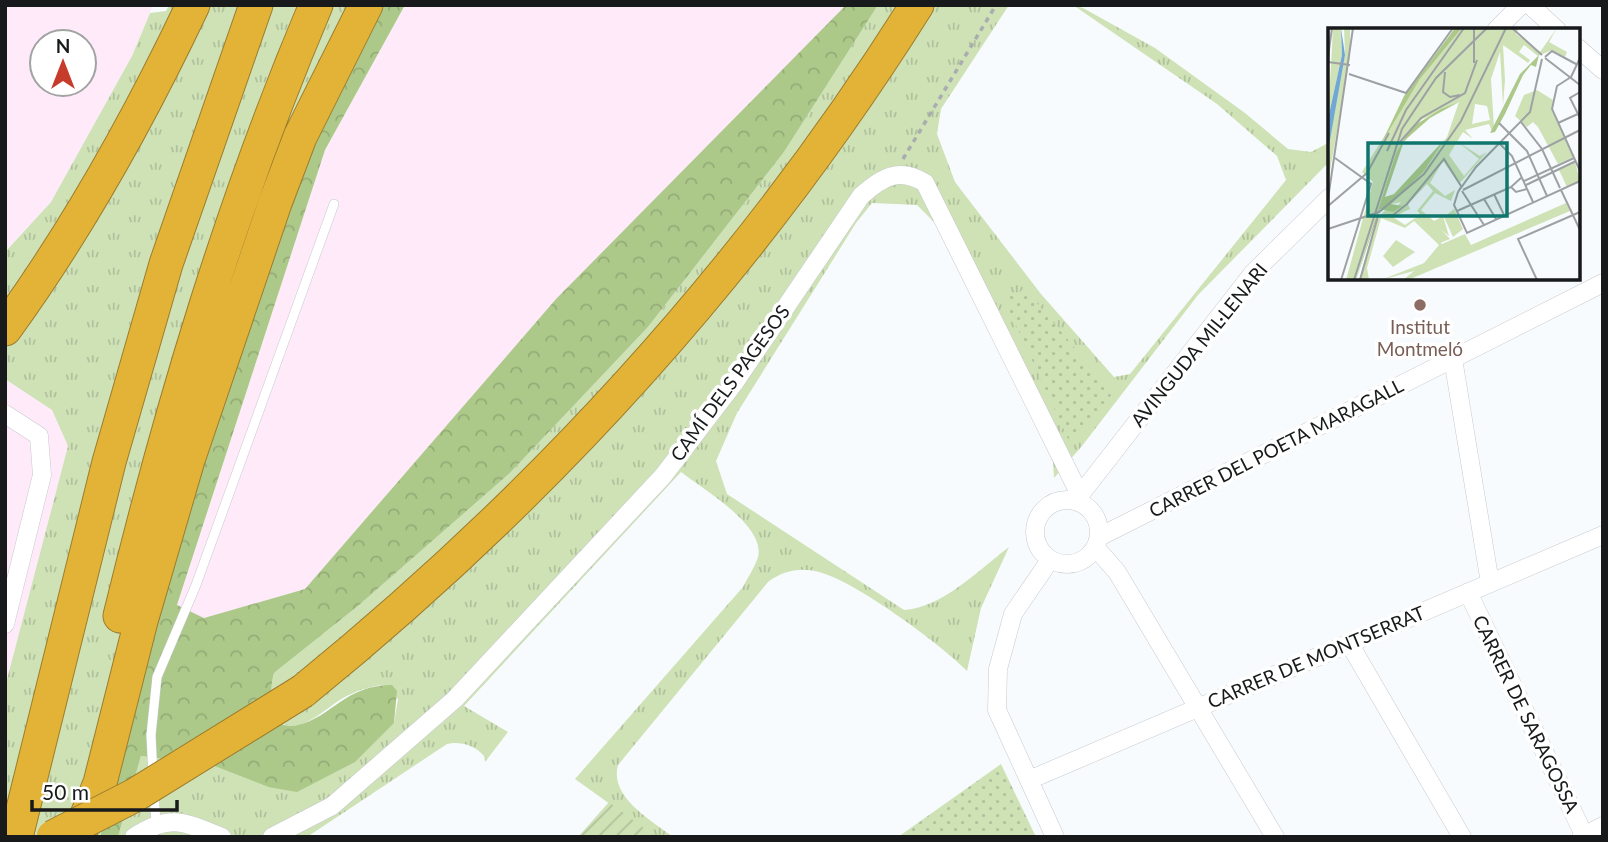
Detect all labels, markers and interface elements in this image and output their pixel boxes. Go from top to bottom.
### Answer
north arrow [28,28,98,98]
inset map [1328,28,1580,280]
text: N [56,34,70,57]
street label: AVINGUDA MIL·LENARI [1126,258,1272,431]
marker: Institut Montmeló [1412,297,1428,313]
street label: CAMÍ DELS PAGESOS [665,300,794,465]
place label: Institut Montmeló [1377,315,1463,360]
street label: CARRER DEL POETA MARAGALL [1145,373,1407,522]
street label: CARRER DE MONTSERRAT [1204,600,1428,713]
street label: CARRER DE SARAGOSSA [1469,611,1584,816]
scale bar [32,768,177,812]
text: 50 m [42,779,89,804]

